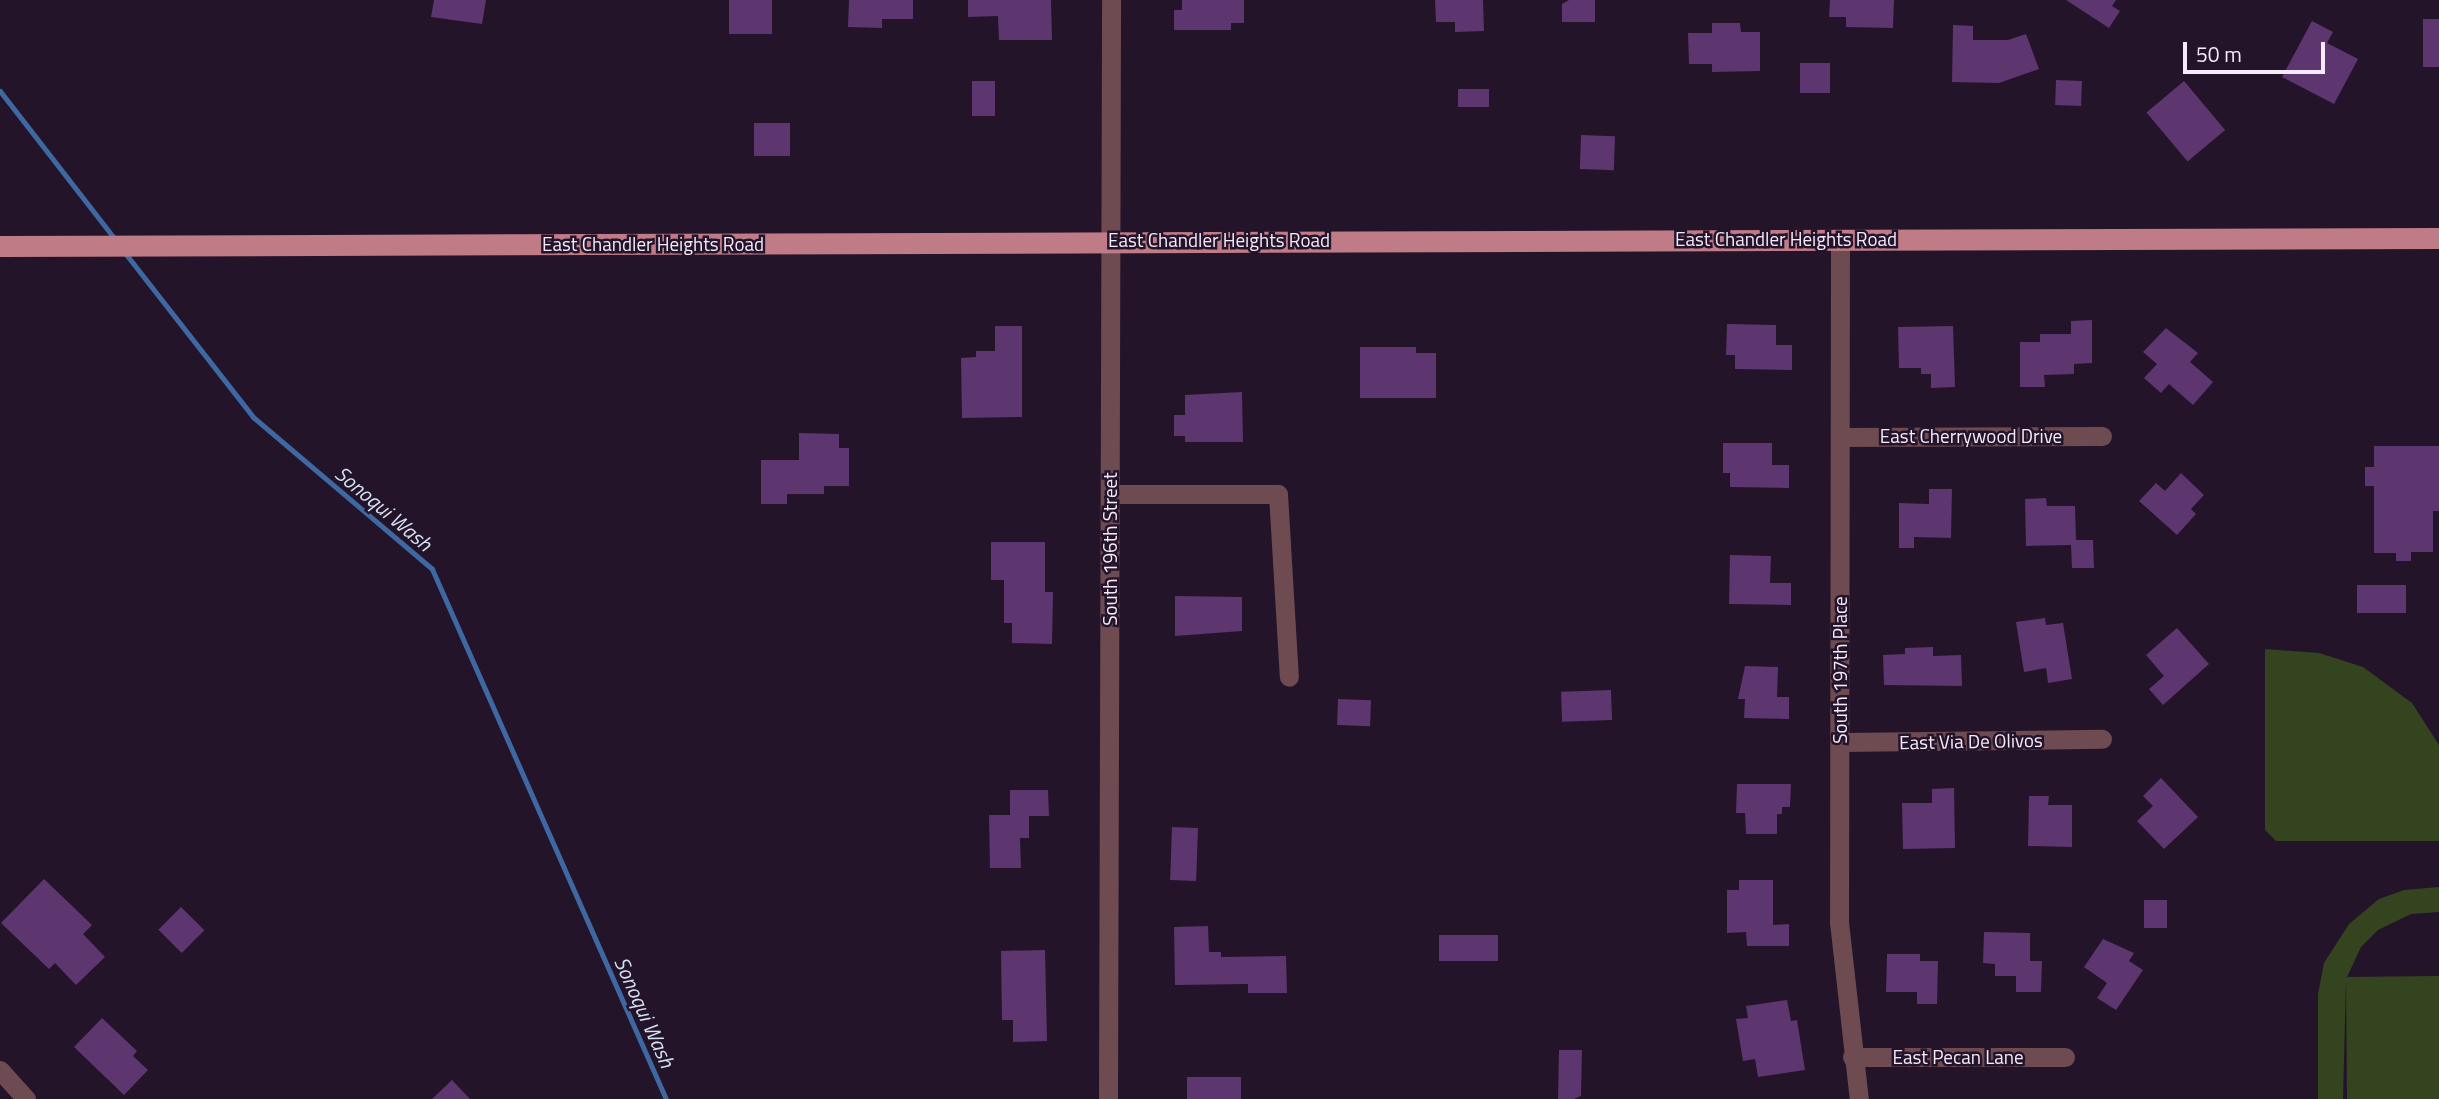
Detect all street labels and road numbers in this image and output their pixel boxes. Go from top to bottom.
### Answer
street label: East Chandler Heights Road [1675,228,1897,250]
street label: East Chandler Heights Road [1108,229,1330,251]
street label: East Chandler Heights Road [542,233,764,255]
street label: East Cherrywood Drive [1880,425,2062,447]
street label: South 196th Street [1099,472,1121,626]
street label: South 197th Place [1829,596,1851,744]
street label: East Via De Olivos [1899,728,2043,754]
street label: East Pecan Lane [1892,1046,2024,1068]

